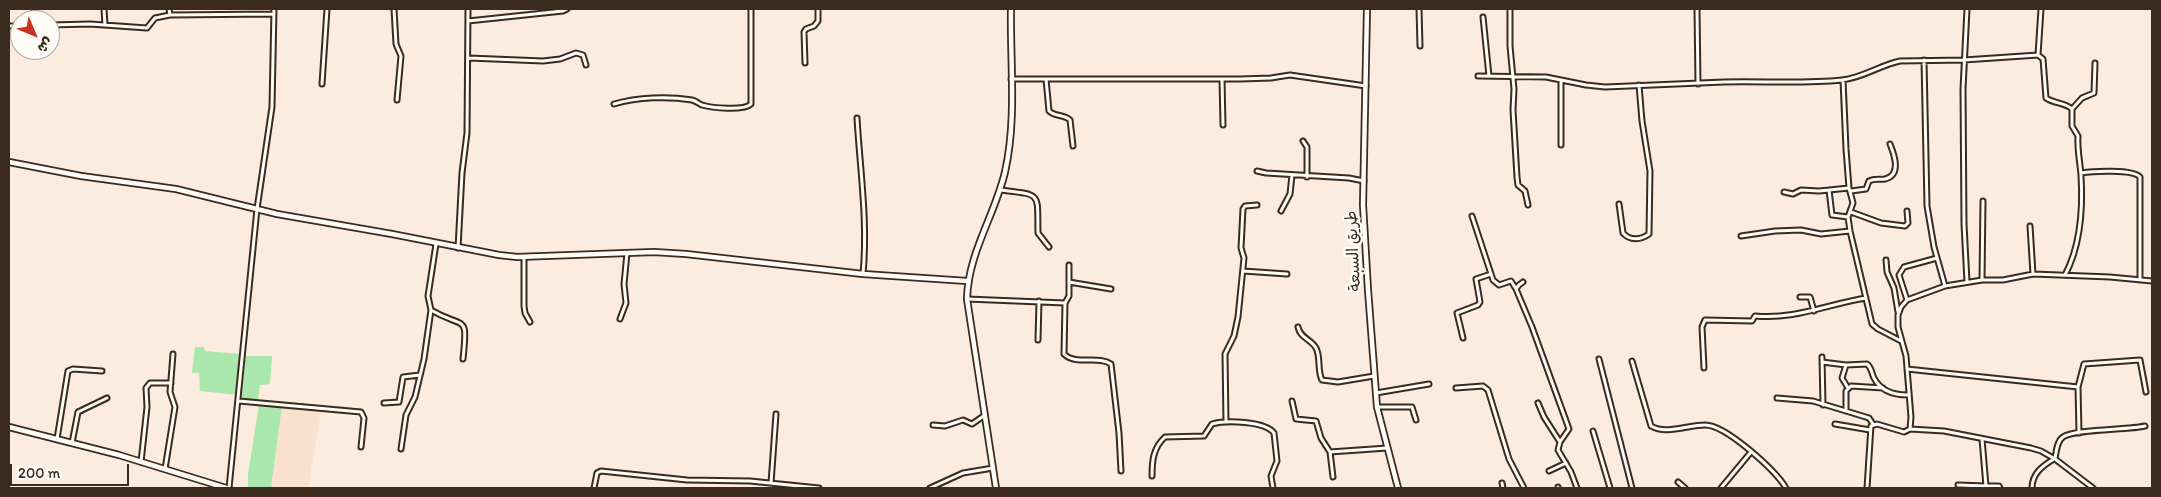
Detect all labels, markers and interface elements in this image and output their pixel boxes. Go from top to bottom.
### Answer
north arrow [10,10,60,60]
text: ش [34,34,57,57]
street label: طريق السبعة [1342,210,1366,292]
scale bar [12,454,131,486]
text: 200 m [18,464,60,482]

